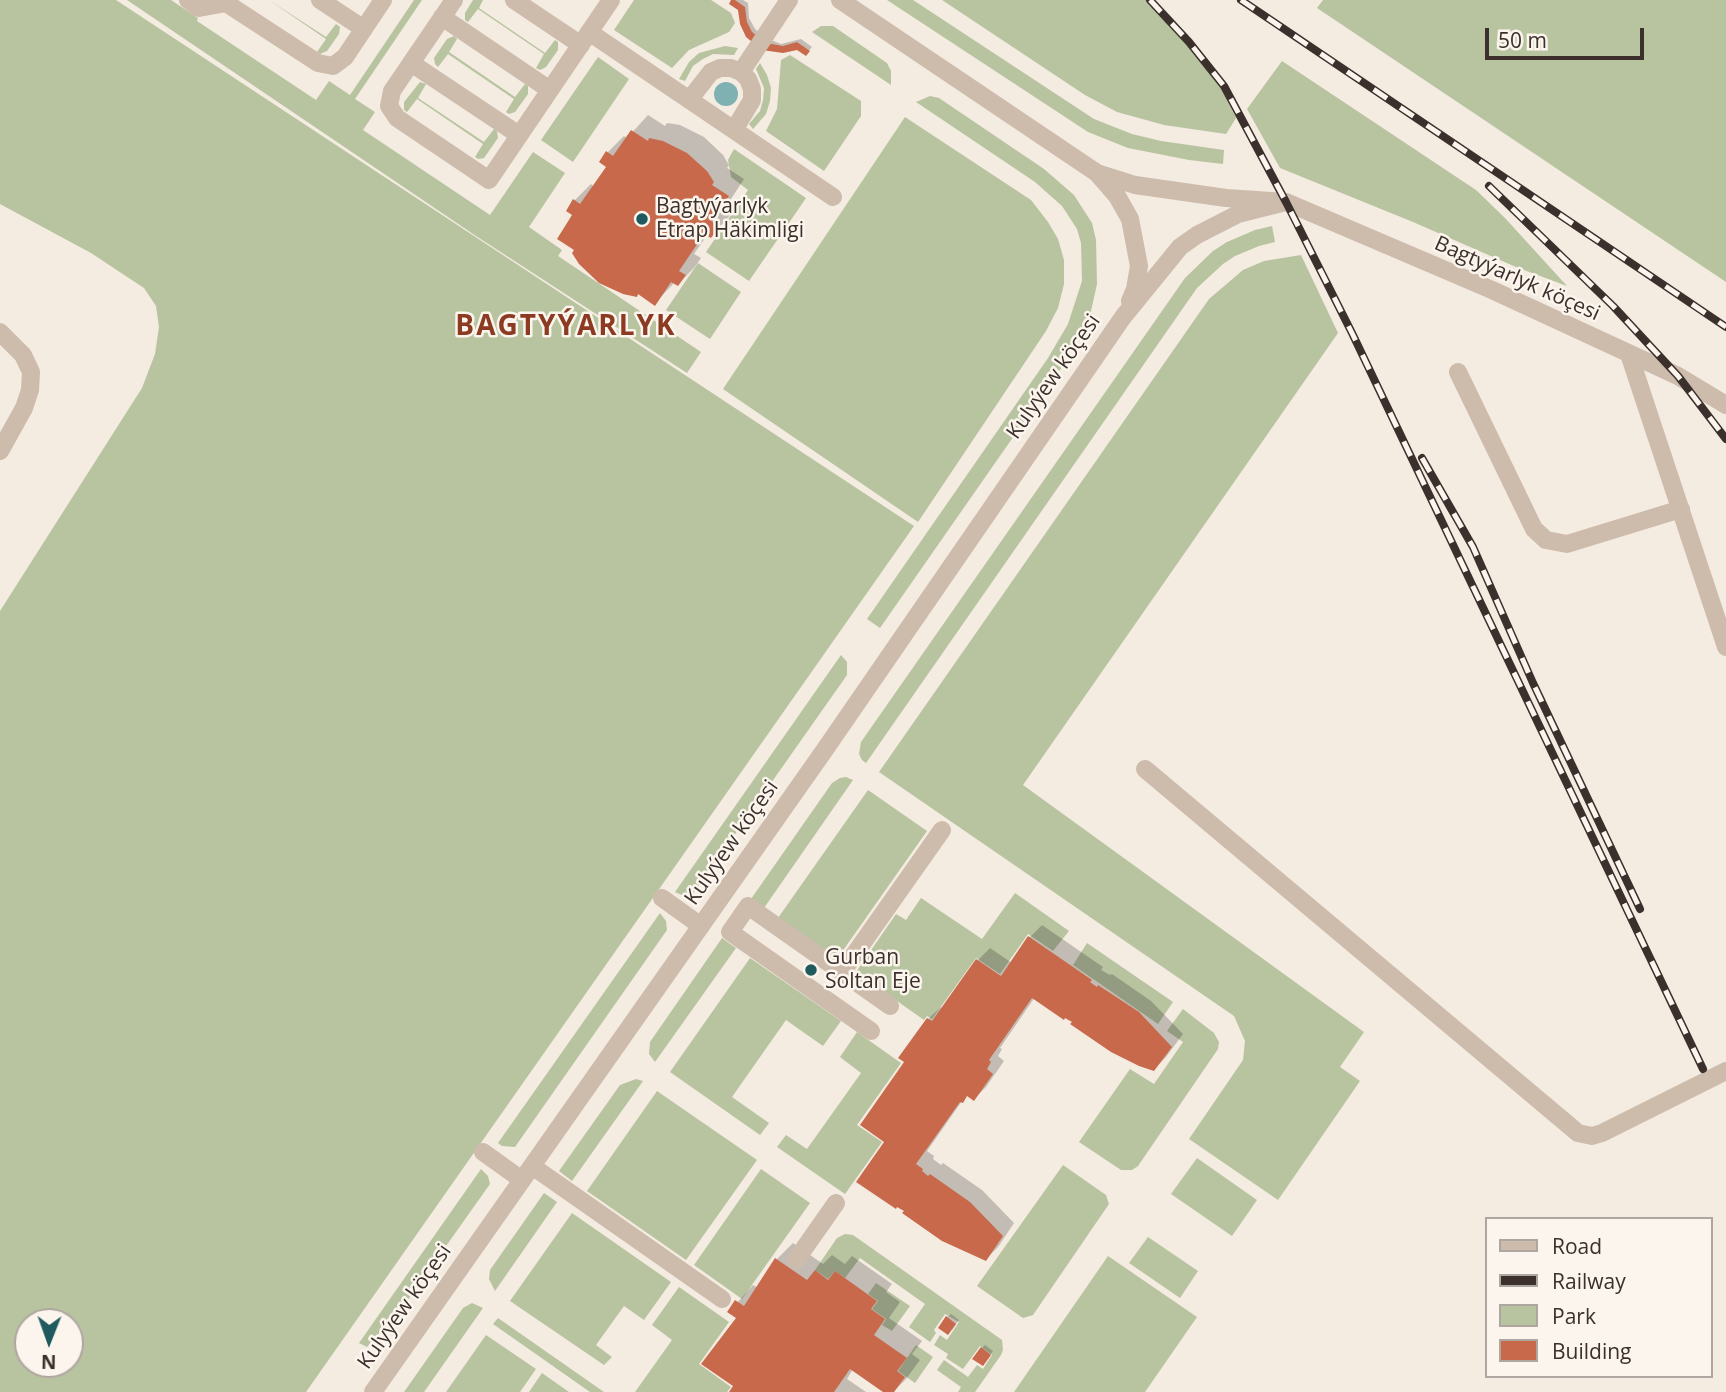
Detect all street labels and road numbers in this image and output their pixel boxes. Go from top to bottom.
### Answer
street label: Bagtyýarlyk köçesi [1430,231,1604,327]
street label: Kulyýew köçesi [1002,310,1106,444]
street label: Kulyýew köçesi [680,776,784,910]
street label: Kulyýew köçesi [353,1240,457,1374]

